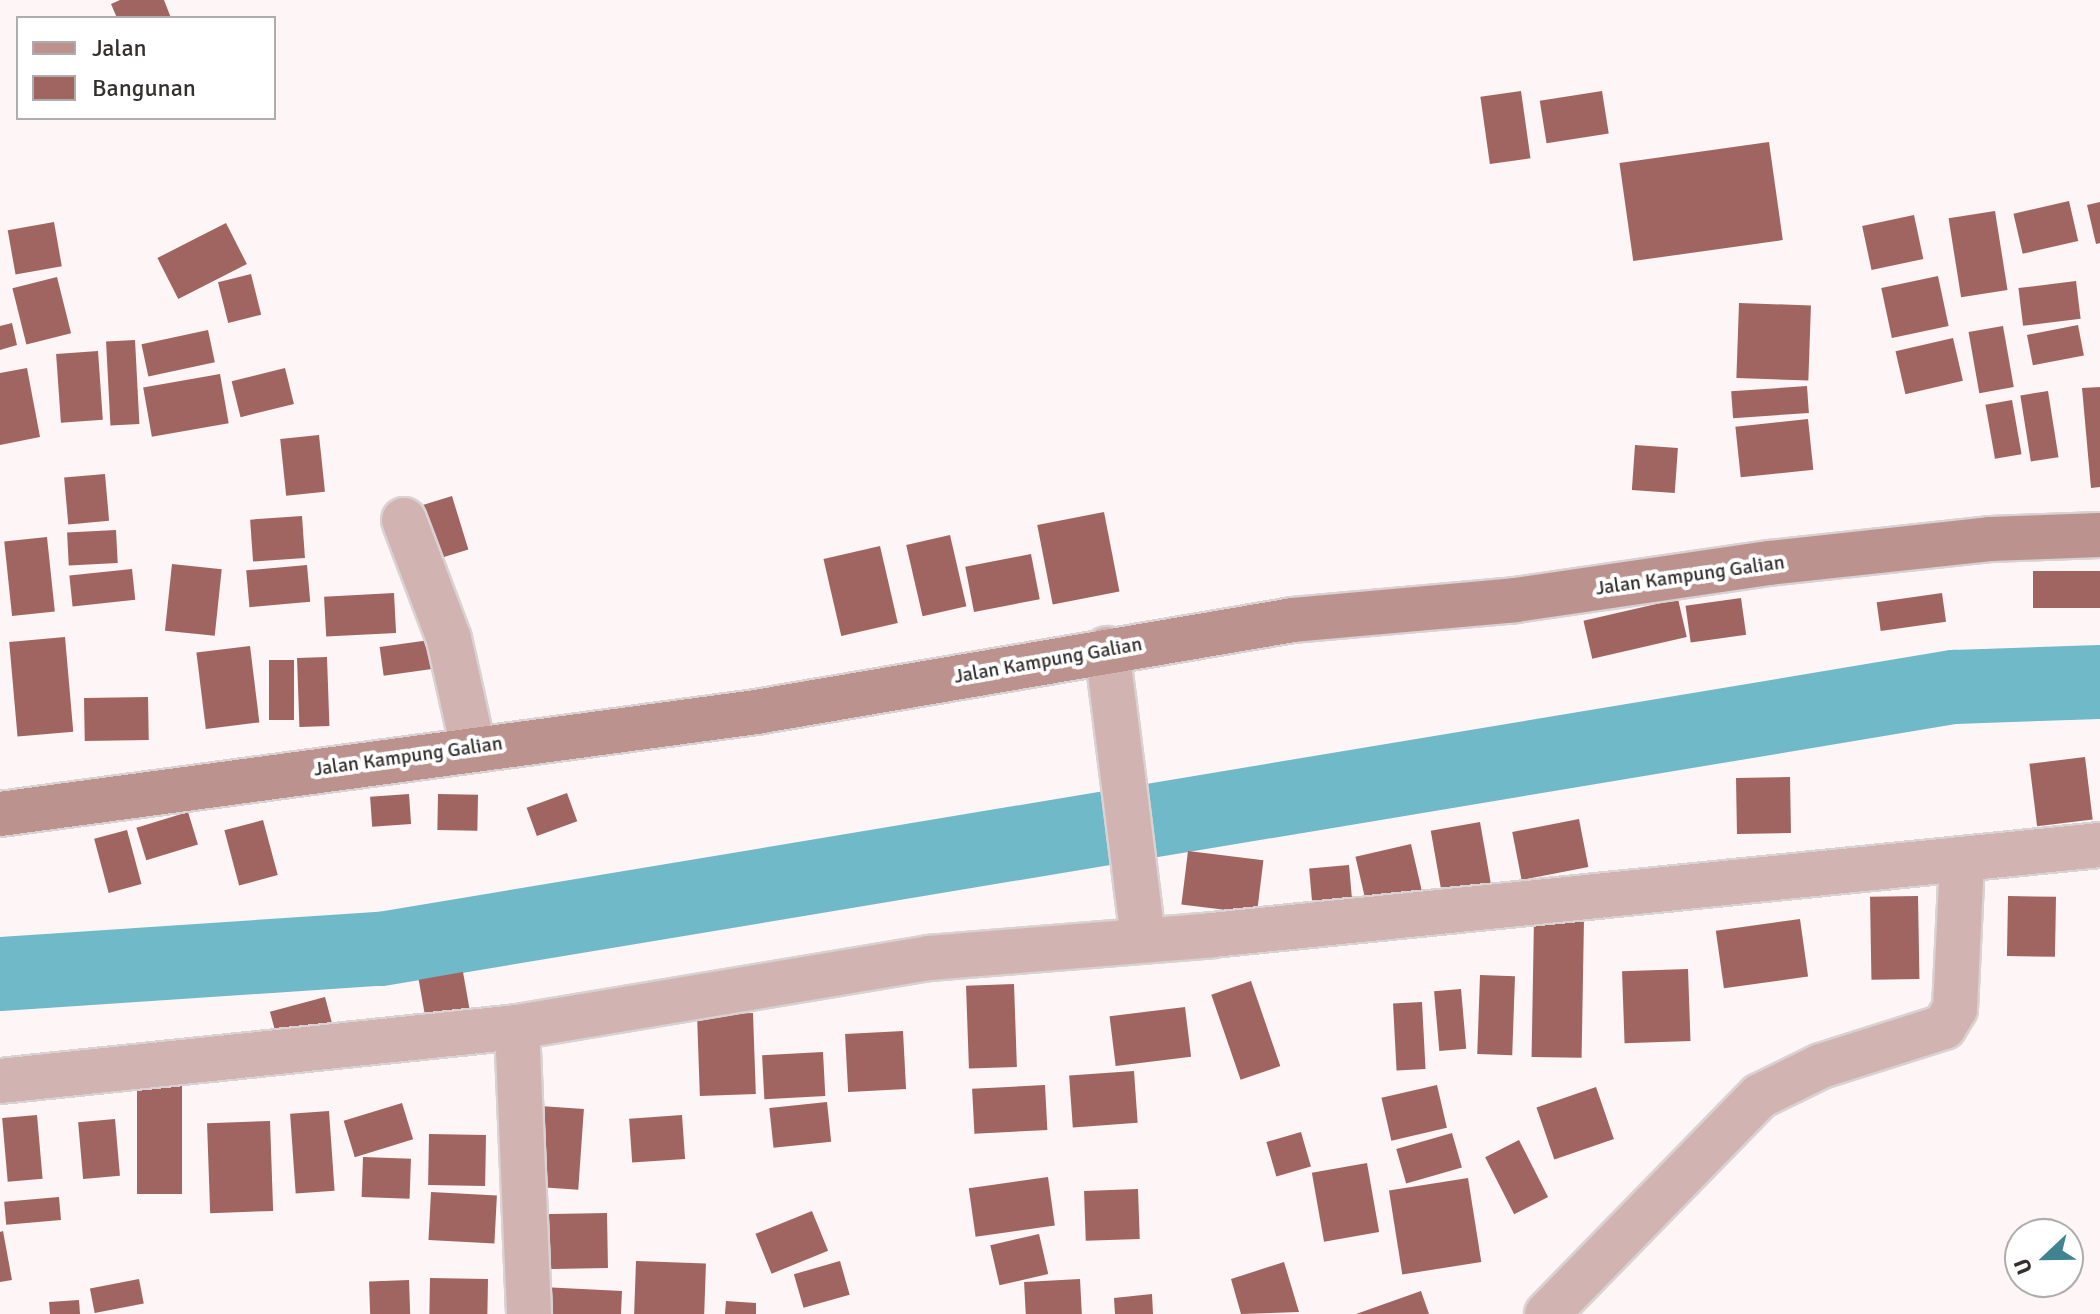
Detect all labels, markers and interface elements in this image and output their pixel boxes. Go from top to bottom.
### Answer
legend [16,16,276,120]
text: Jalan [92,33,147,63]
text: Bangunan [92,73,196,103]
street label: Jalan Kampung Galian [1594,550,1786,600]
street label: Jalan Kampung Galian [952,632,1144,688]
street label: Jalan Kampung Galian [312,731,504,781]
north arrow [2004,1218,2084,1298]
text: U [2008,1255,2038,1278]

